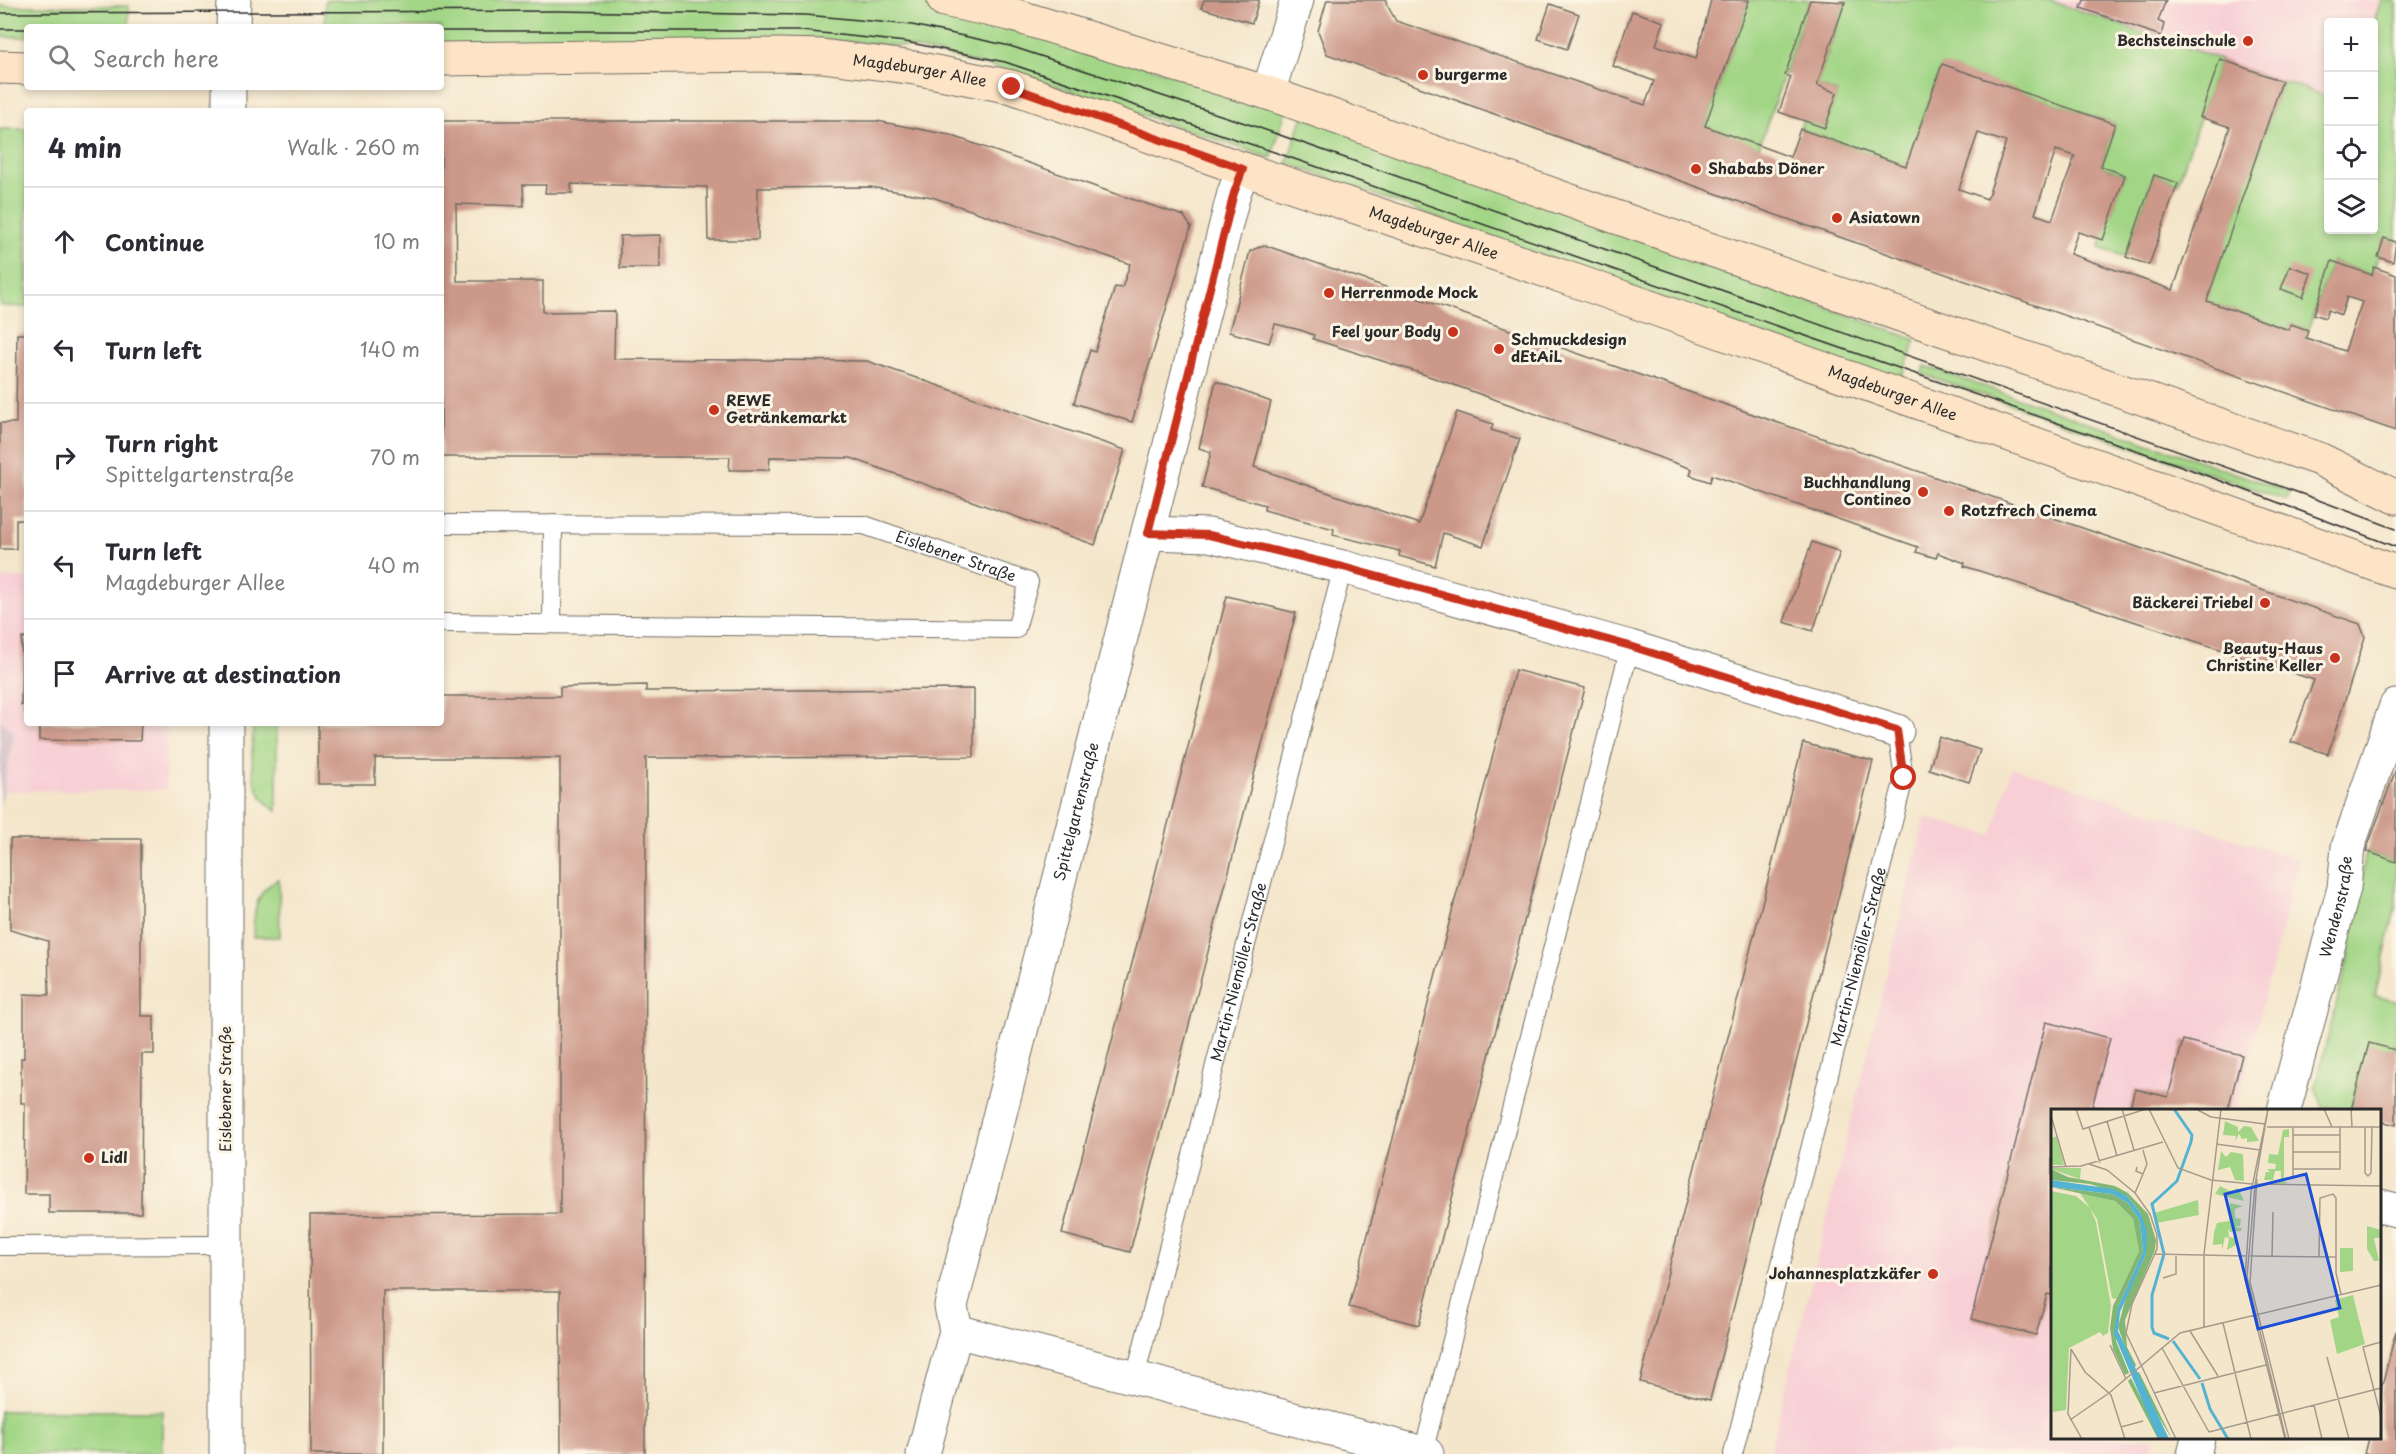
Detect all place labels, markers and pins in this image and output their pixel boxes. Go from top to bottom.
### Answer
place label: Bechsteinschule [2117,28,2236,51]
marker: Bechsteinschule [2241,34,2255,48]
place label: burgerme [1435,62,1507,85]
marker: burgerme [1416,68,1430,82]
place label: Shababs Döner [1708,156,1825,179]
marker: Shababs Döner [1689,162,1703,176]
place label: Asiatown [1848,205,1920,228]
marker: Asiatown [1830,211,1844,225]
place label: Herrenmode Mock [1341,280,1478,303]
marker: Herrenmode Mock [1322,286,1336,300]
place label: Feel your Body [1332,319,1441,342]
marker: Feel your Body [1446,325,1460,339]
place label: Schmuckdesign dEtAiL [1511,327,1627,367]
marker: Schmuckdesign dEtAiL [1492,342,1506,356]
place label: REWE Getränkemarkt [726,388,847,428]
marker: REWE Getränkemarkt [707,403,721,417]
place label: Buchhandlung Contineo [1803,470,1911,510]
marker: Buchhandlung Contineo [1916,485,1930,499]
place label: Rotzfrech Cinema [1961,498,2097,521]
marker: Rotzfrech Cinema [1942,504,1956,518]
place label: Bäckerei Triebel [2132,590,2253,613]
marker: Bäckerei Triebel [2258,596,2272,610]
place label: Beauty-Haus Christine Keller [2206,636,2323,676]
marker: Beauty-Haus Christine Keller [2328,651,2342,665]
place label: Lidl [101,1145,128,1168]
marker: Lidl [82,1151,96,1165]
place label: Johannesplatzkäfer [1769,1261,1921,1284]
marker: Johannesplatzkäfer [1926,1267,1940,1281]

